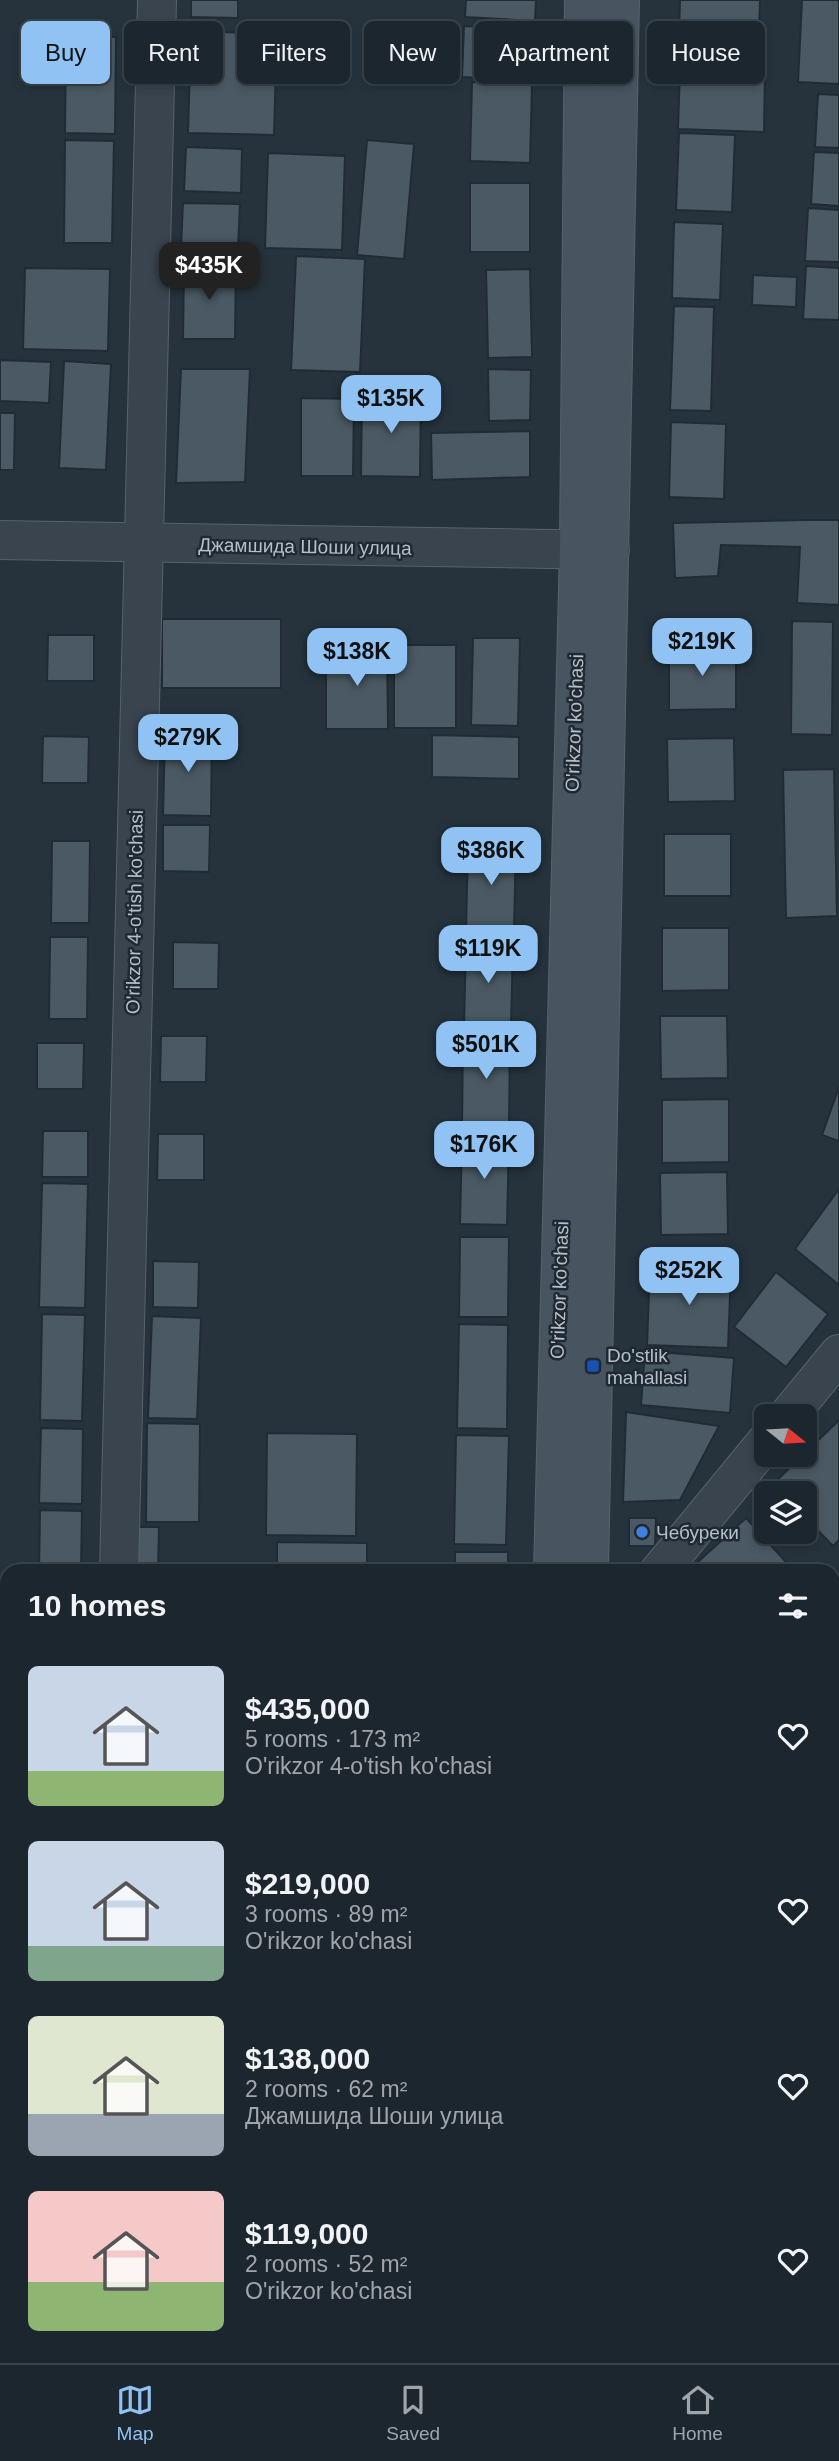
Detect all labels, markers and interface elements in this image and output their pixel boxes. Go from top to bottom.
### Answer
chip: Buy [21,21,110,84]
chip: Rent [124,21,223,84]
chip: Filters [237,21,350,84]
chip: New [364,21,460,84]
chip: Apartment [474,21,633,84]
chip: House [647,21,765,84]
pin: $435K [160,243,258,302]
text: $435K [175,252,243,278]
pin: $135K [342,376,440,435]
text: $135K [357,385,425,411]
street label: Джамшида Шоши улица [198,534,412,559]
pin: $219K [653,618,751,678]
pin: $138K [308,628,406,688]
text: $219K [668,628,736,654]
text: $138K [323,638,391,664]
street label: O'rikzor ko'chasi [562,654,587,792]
pin: $279K [139,714,237,774]
text: $279K [154,724,222,750]
street label: O'rikzor 4-o'tish ko'chasi [122,810,147,1014]
pin: $386K [442,828,540,887]
text: $386K [457,837,525,863]
pin: $119K [439,926,537,985]
text: $119K [455,935,521,961]
pin: $501K [437,1021,535,1081]
text: $501K [452,1031,520,1057]
pin: $176K [435,1122,533,1181]
text: $176K [450,1131,518,1157]
street label: O'rikzor ko'chasi [547,1221,572,1359]
pin: $252K [640,1248,738,1307]
text: $252K [655,1257,723,1283]
place label: Do'stlik mahallasi [607,1345,687,1388]
marker: Do'stlik mahallasi [585,1358,601,1374]
north arrow [754,1404,817,1466]
map controls [754,1404,817,1544]
button: layers [754,1481,817,1544]
place label: Чебуреки [656,1522,739,1543]
marker: Чебуреки [634,1524,650,1540]
icon: filters [774,1587,812,1625]
text: 10 homes [28,1589,166,1622]
text: $435,000 [245,1692,370,1725]
icon: home [84,1694,168,1778]
icon: heart [774,1717,812,1755]
text: 5 rooms · 173 m² [245,1726,420,1752]
text: O'rikzor 4-o'tish ko'chasi [245,1753,492,1779]
text: $219,000 [245,1867,370,1900]
icon: home [84,1869,168,1953]
icon: heart [774,1892,812,1930]
text: 3 rooms · 89 m² [245,1901,407,1927]
text: O'rikzor ko'chasi [245,1928,412,1954]
text: $138,000 [245,2042,370,2075]
icon: home [84,2044,168,2128]
icon: heart [774,2067,812,2105]
text: 2 rooms · 62 m² [245,2076,407,2102]
text: Джамшида Шоши улица [245,2103,503,2129]
text: $119,000 [245,2217,368,2250]
icon: home [84,2219,168,2303]
icon: heart [774,2242,812,2280]
text: 2 rooms · 52 m² [245,2251,407,2277]
text: O'rikzor ko'chasi [245,2278,412,2304]
tab: Map [116,2381,154,2445]
tab: Saved [386,2381,440,2445]
tab: Home [672,2381,723,2445]

